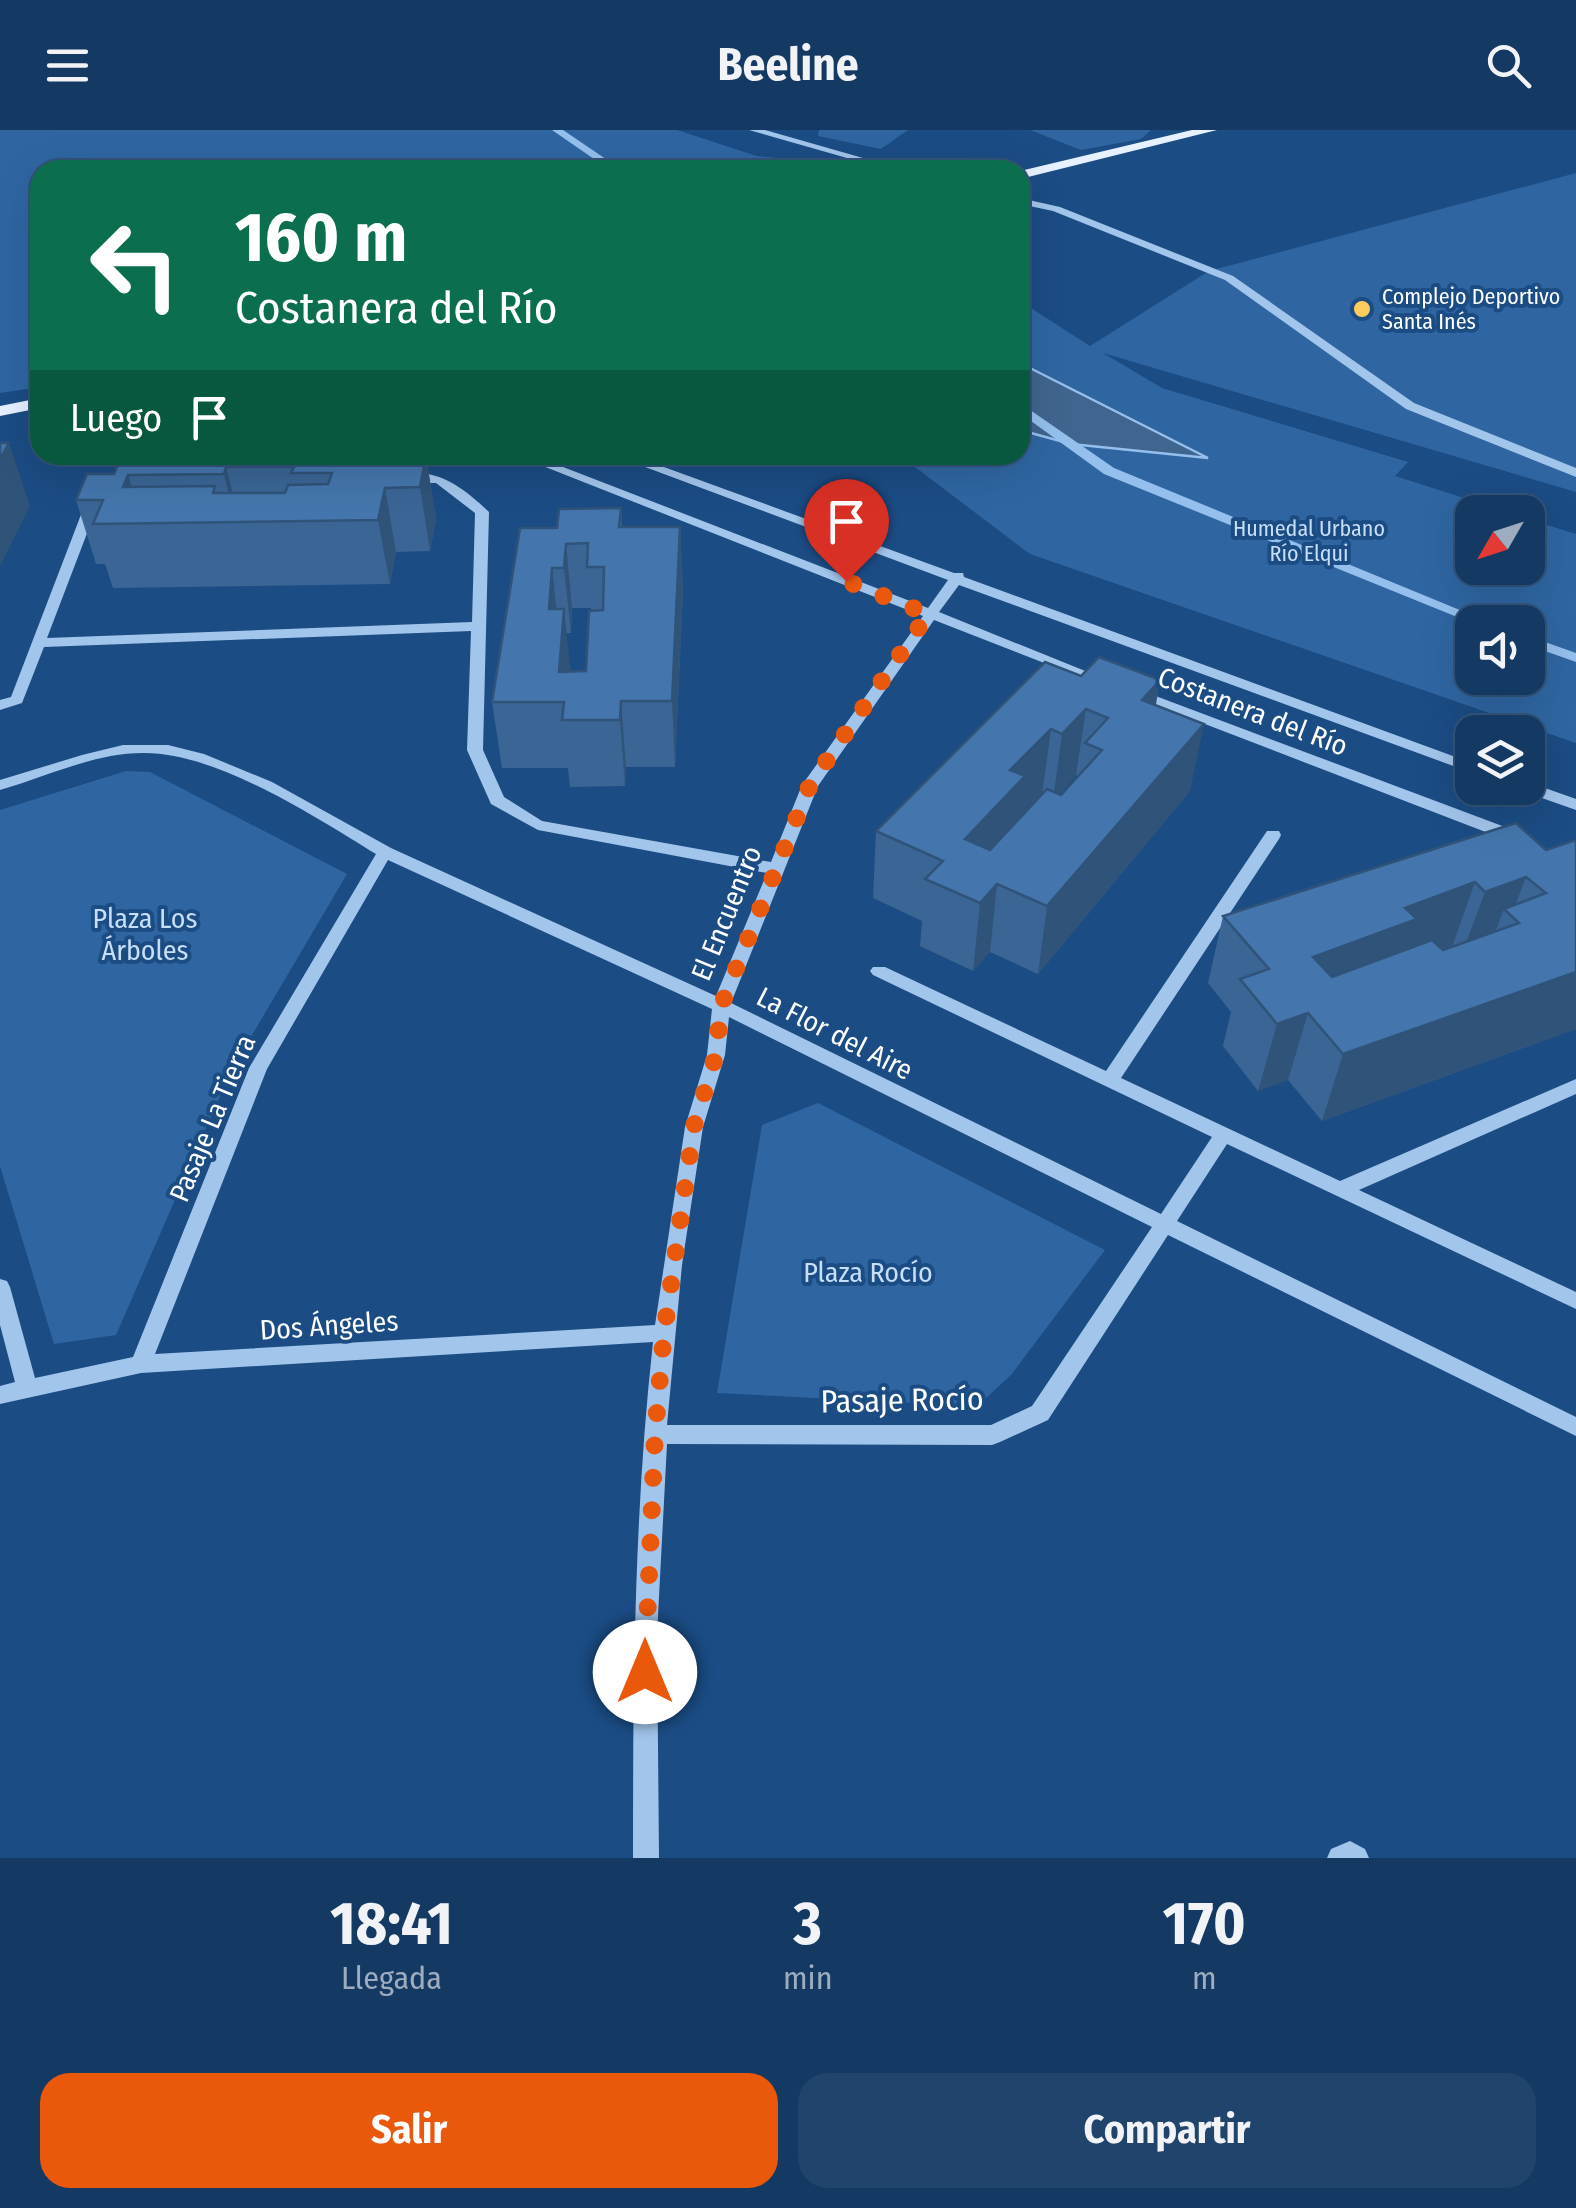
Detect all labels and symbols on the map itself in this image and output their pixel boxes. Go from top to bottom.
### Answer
place label: Complejo Deportivo Santa Inés [1382,283,1560,335]
marker: Complejo Deportivo Santa Inés [1351,298,1373,320]
pin [804,479,889,582]
north arrow [1455,495,1545,585]
park label: Humedal Urbano Río Elqui [1233,515,1385,567]
street label: Costanera del Río [1153,660,1352,763]
street label: El Encuentro [684,841,768,985]
park label: Plaza Los Árboles [93,902,197,967]
street label: La Flor del Aire [751,980,918,1087]
street label: Pasaje La Tierra [162,1030,262,1207]
park label: Plaza Rocío [803,1256,933,1289]
street label: Dos Ángeles [259,1304,399,1347]
street label: Pasaje Rocío [820,1380,984,1420]
position arrow [593,1620,697,1724]

